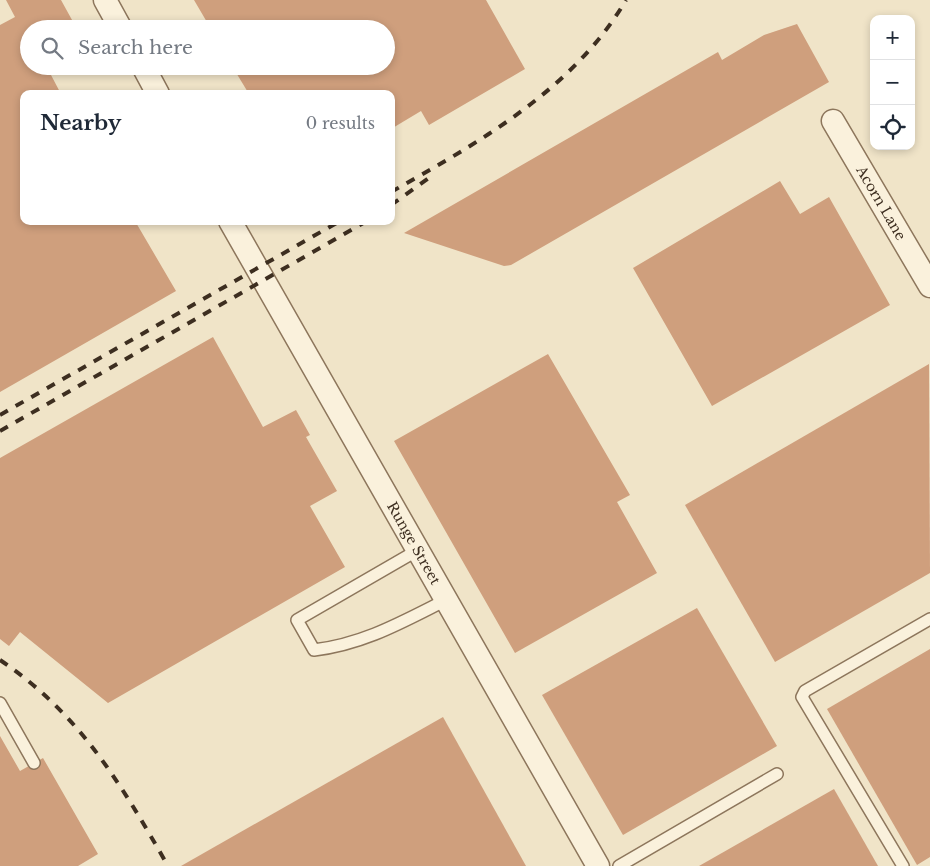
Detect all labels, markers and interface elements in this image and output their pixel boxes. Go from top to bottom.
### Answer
map controls [870,15,915,150]
button: + [870,15,915,60]
search box [20,20,395,75]
icon: search [38,34,66,62]
text: Search here [78,36,193,59]
button: − [870,60,915,105]
button: locate [870,105,915,150]
text: Nearby [40,110,121,136]
text: 0 results [306,113,375,133]
street label: Acorn Lane [852,162,910,243]
street label: Runge Street [383,499,445,589]

